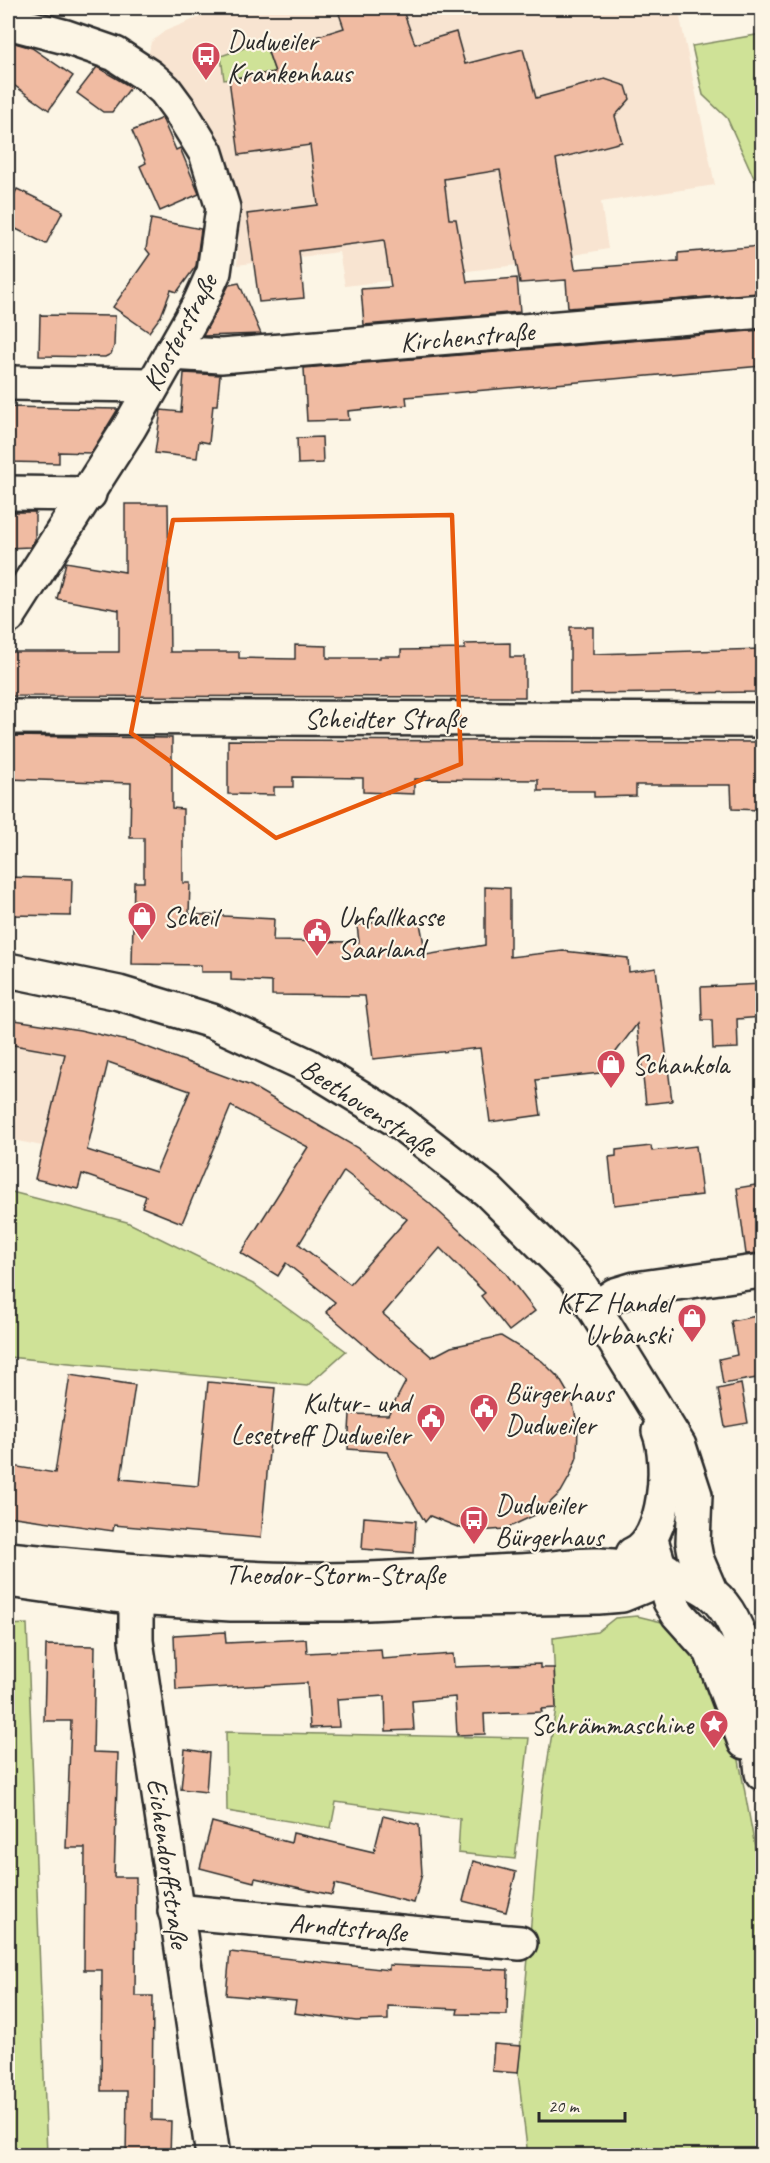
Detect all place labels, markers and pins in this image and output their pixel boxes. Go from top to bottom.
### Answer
place label: Dudweiler Krankenhaus [227,23,354,90]
bus stop icon: Dudweiler Krankenhaus [190,40,222,82]
place label: Scheil [163,899,223,934]
place label: Unfallkasse Saarland [338,899,445,966]
shop icon: Scheil [126,900,158,942]
public building icon: Unfallkasse Saarland [301,916,333,958]
place label: Schankola [632,1047,731,1082]
shop icon: Schankola [595,1048,627,1090]
place label: KFZ Handel Urbanski [557,1285,676,1352]
shop icon: KFZ Handel Urbanski [676,1302,708,1344]
place label: Bürgerhaus Dudweiler [505,1375,616,1442]
place label: Kultur- und Lesetreff Dudweiler [231,1385,414,1452]
public building icon: Bürgerhaus Dudweiler [468,1392,500,1434]
public building icon: Kultur- und Lesetreff Dudweiler [415,1402,447,1444]
place label: Dudweiler Bürgerhaus [495,1487,606,1554]
bus stop icon: Dudweiler Bürgerhaus [458,1504,490,1546]
place label: Schrämmaschine [531,1707,695,1742]
place icon: Schrämmaschine [698,1708,730,1750]

